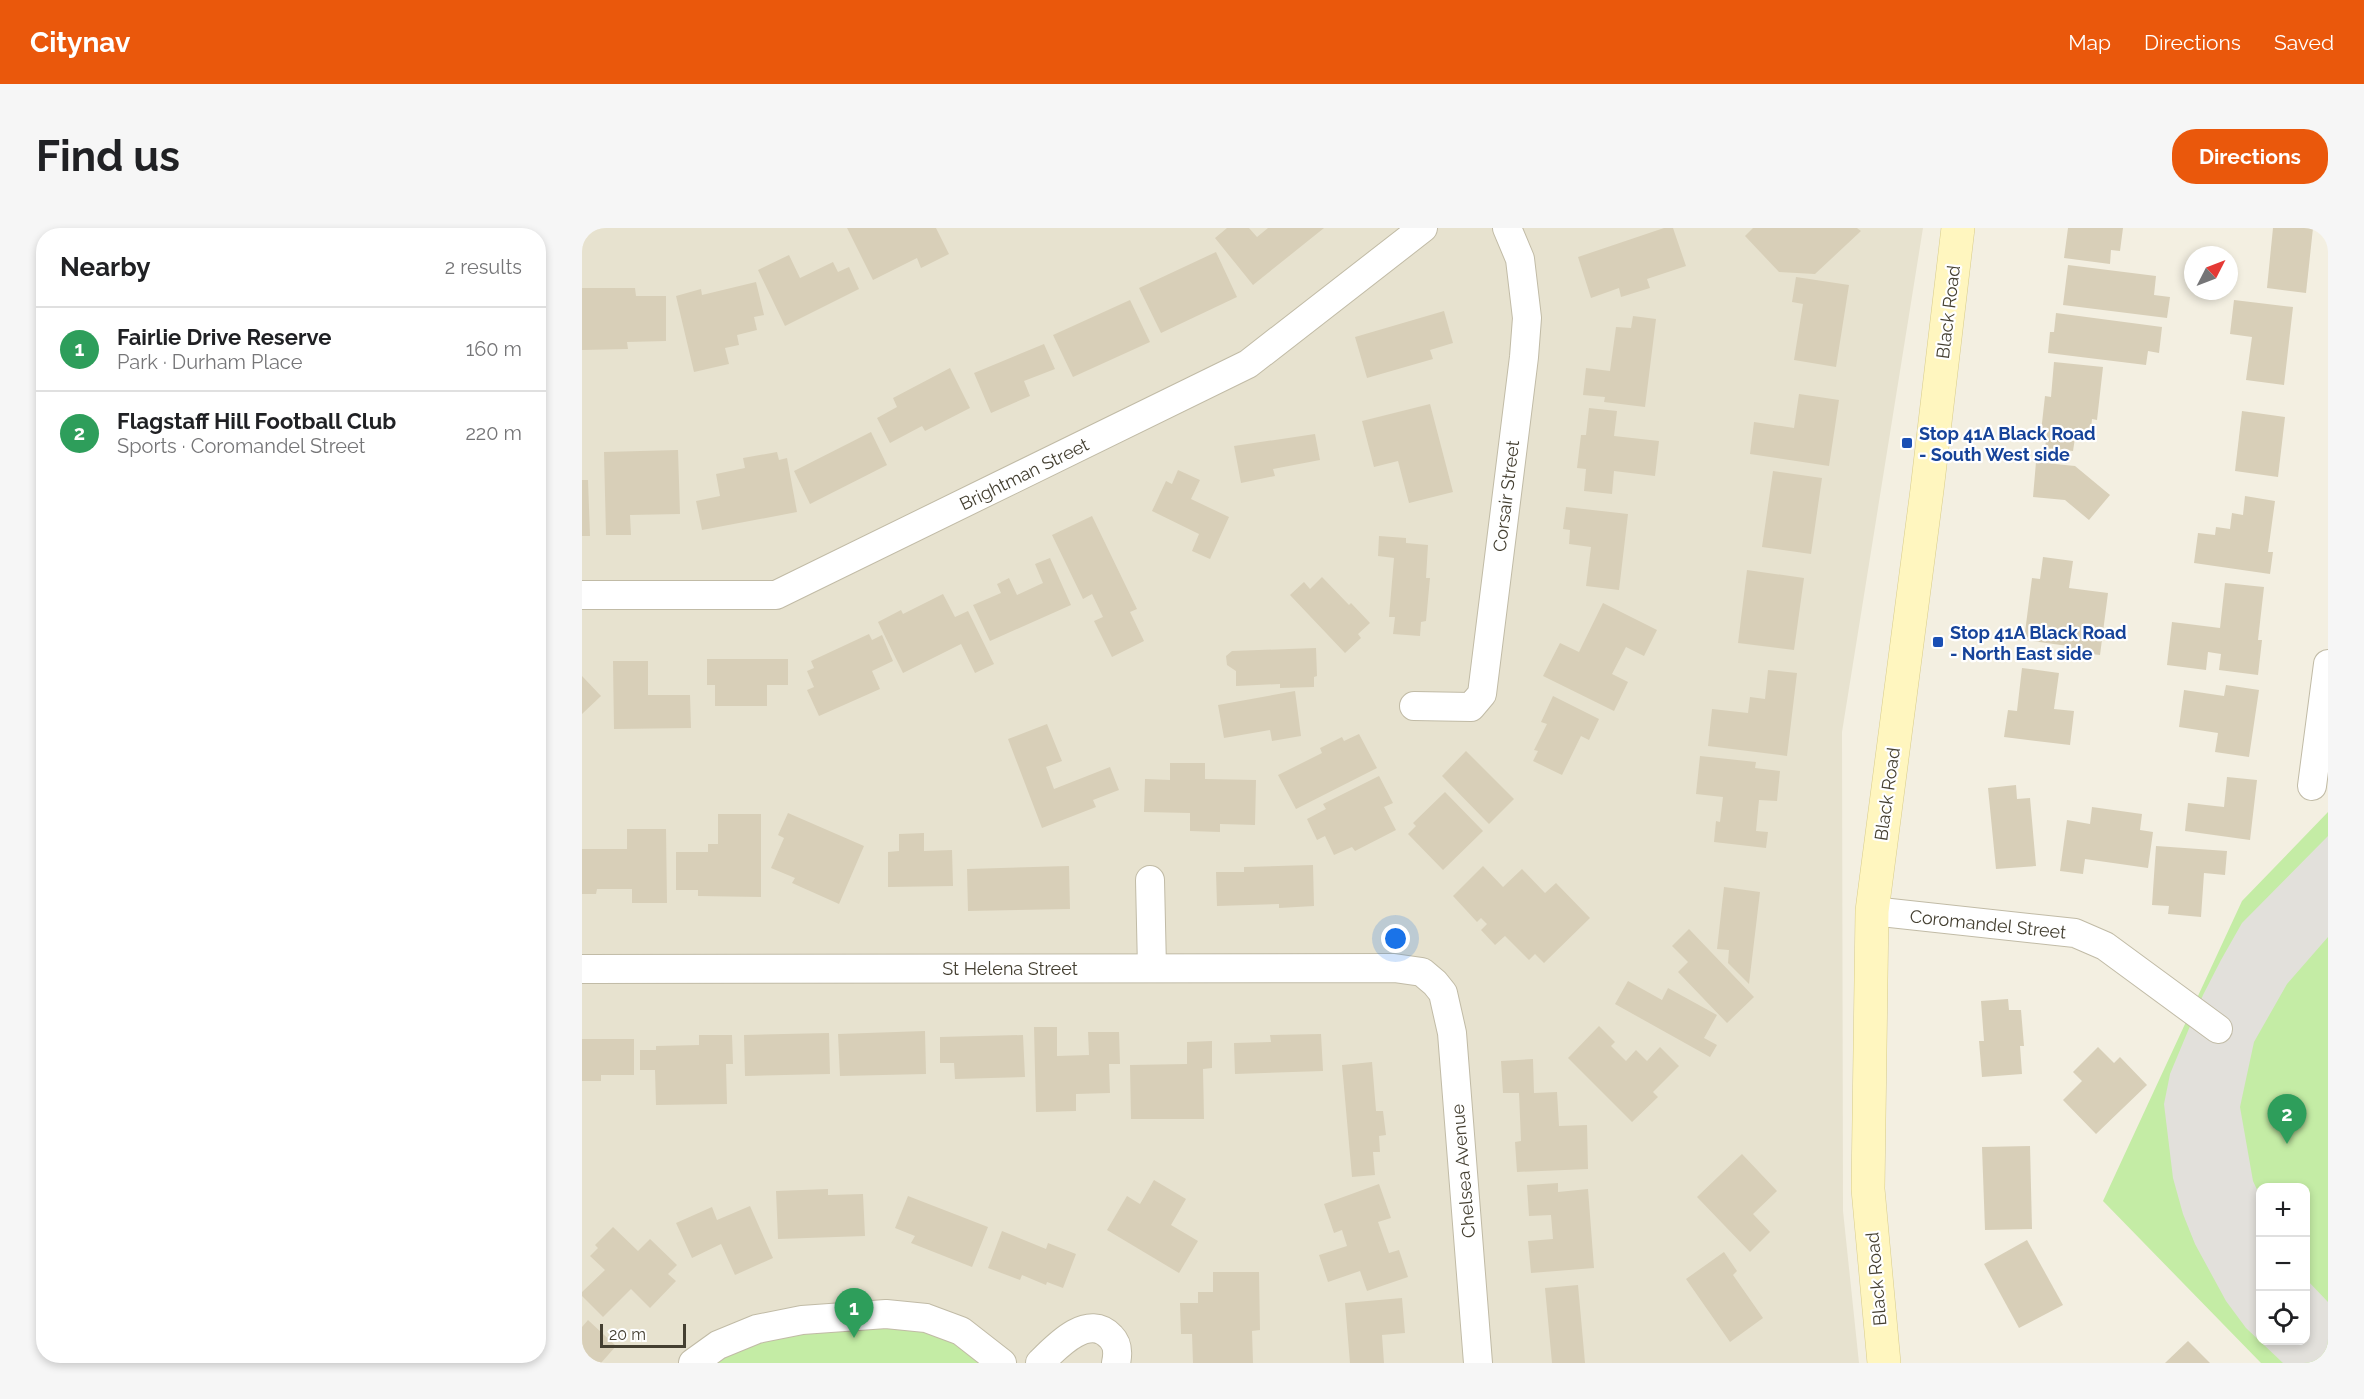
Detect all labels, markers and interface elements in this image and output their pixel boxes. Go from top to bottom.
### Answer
text: Citynav [30,26,130,59]
text: Map [2068,30,2111,55]
text: Directions [2144,30,2241,55]
text: Saved [2274,30,2334,55]
button: Directions [2172,129,2328,184]
text: Find us [36,132,180,181]
north arrow [2184,246,2238,300]
text: Nearby [60,252,150,282]
text: 2 results [445,255,522,279]
street label: Black Road [1932,264,1964,360]
text: Fairlie Drive Reserve [117,324,331,350]
text: 1 [75,337,84,361]
text: 160 m [466,337,522,361]
text: Park · Durham Place [117,350,302,374]
text: Flagstaff Hill Football Club [117,408,396,434]
text: 2 [74,421,85,445]
text: 220 m [465,421,522,445]
place label: Stop 41A Black Road - South West side [1919,423,2096,465]
text: Sports · Coromandel Street [117,434,365,458]
street label: Brightman Street [956,434,1092,514]
marker: Stop 41A Black Road - South West side [1900,436,1914,450]
street label: Corsair Street [1489,439,1523,553]
place label: Stop 41A Black Road - North East side [1950,622,2127,664]
marker: Stop 41A Black Road - North East side [1931,635,1945,649]
street label: Black Road [1870,746,1904,842]
street label: Coromandel Street [1909,905,2067,943]
your location [1381,924,1410,953]
street label: St Helena Street [942,958,1078,979]
pin: 2 [2268,1094,2306,1144]
street label: Chelsea Avenue [1447,1103,1479,1239]
map controls [2256,1183,2310,1345]
button: + [2256,1183,2310,1237]
street label: Black Road [1861,1231,1891,1327]
button: − [2256,1237,2310,1291]
pin: 1 [834,1288,874,1338]
button: locate [2256,1291,2310,1345]
scale bar [600,1321,686,1348]
text: 20 m [609,1325,646,1344]

